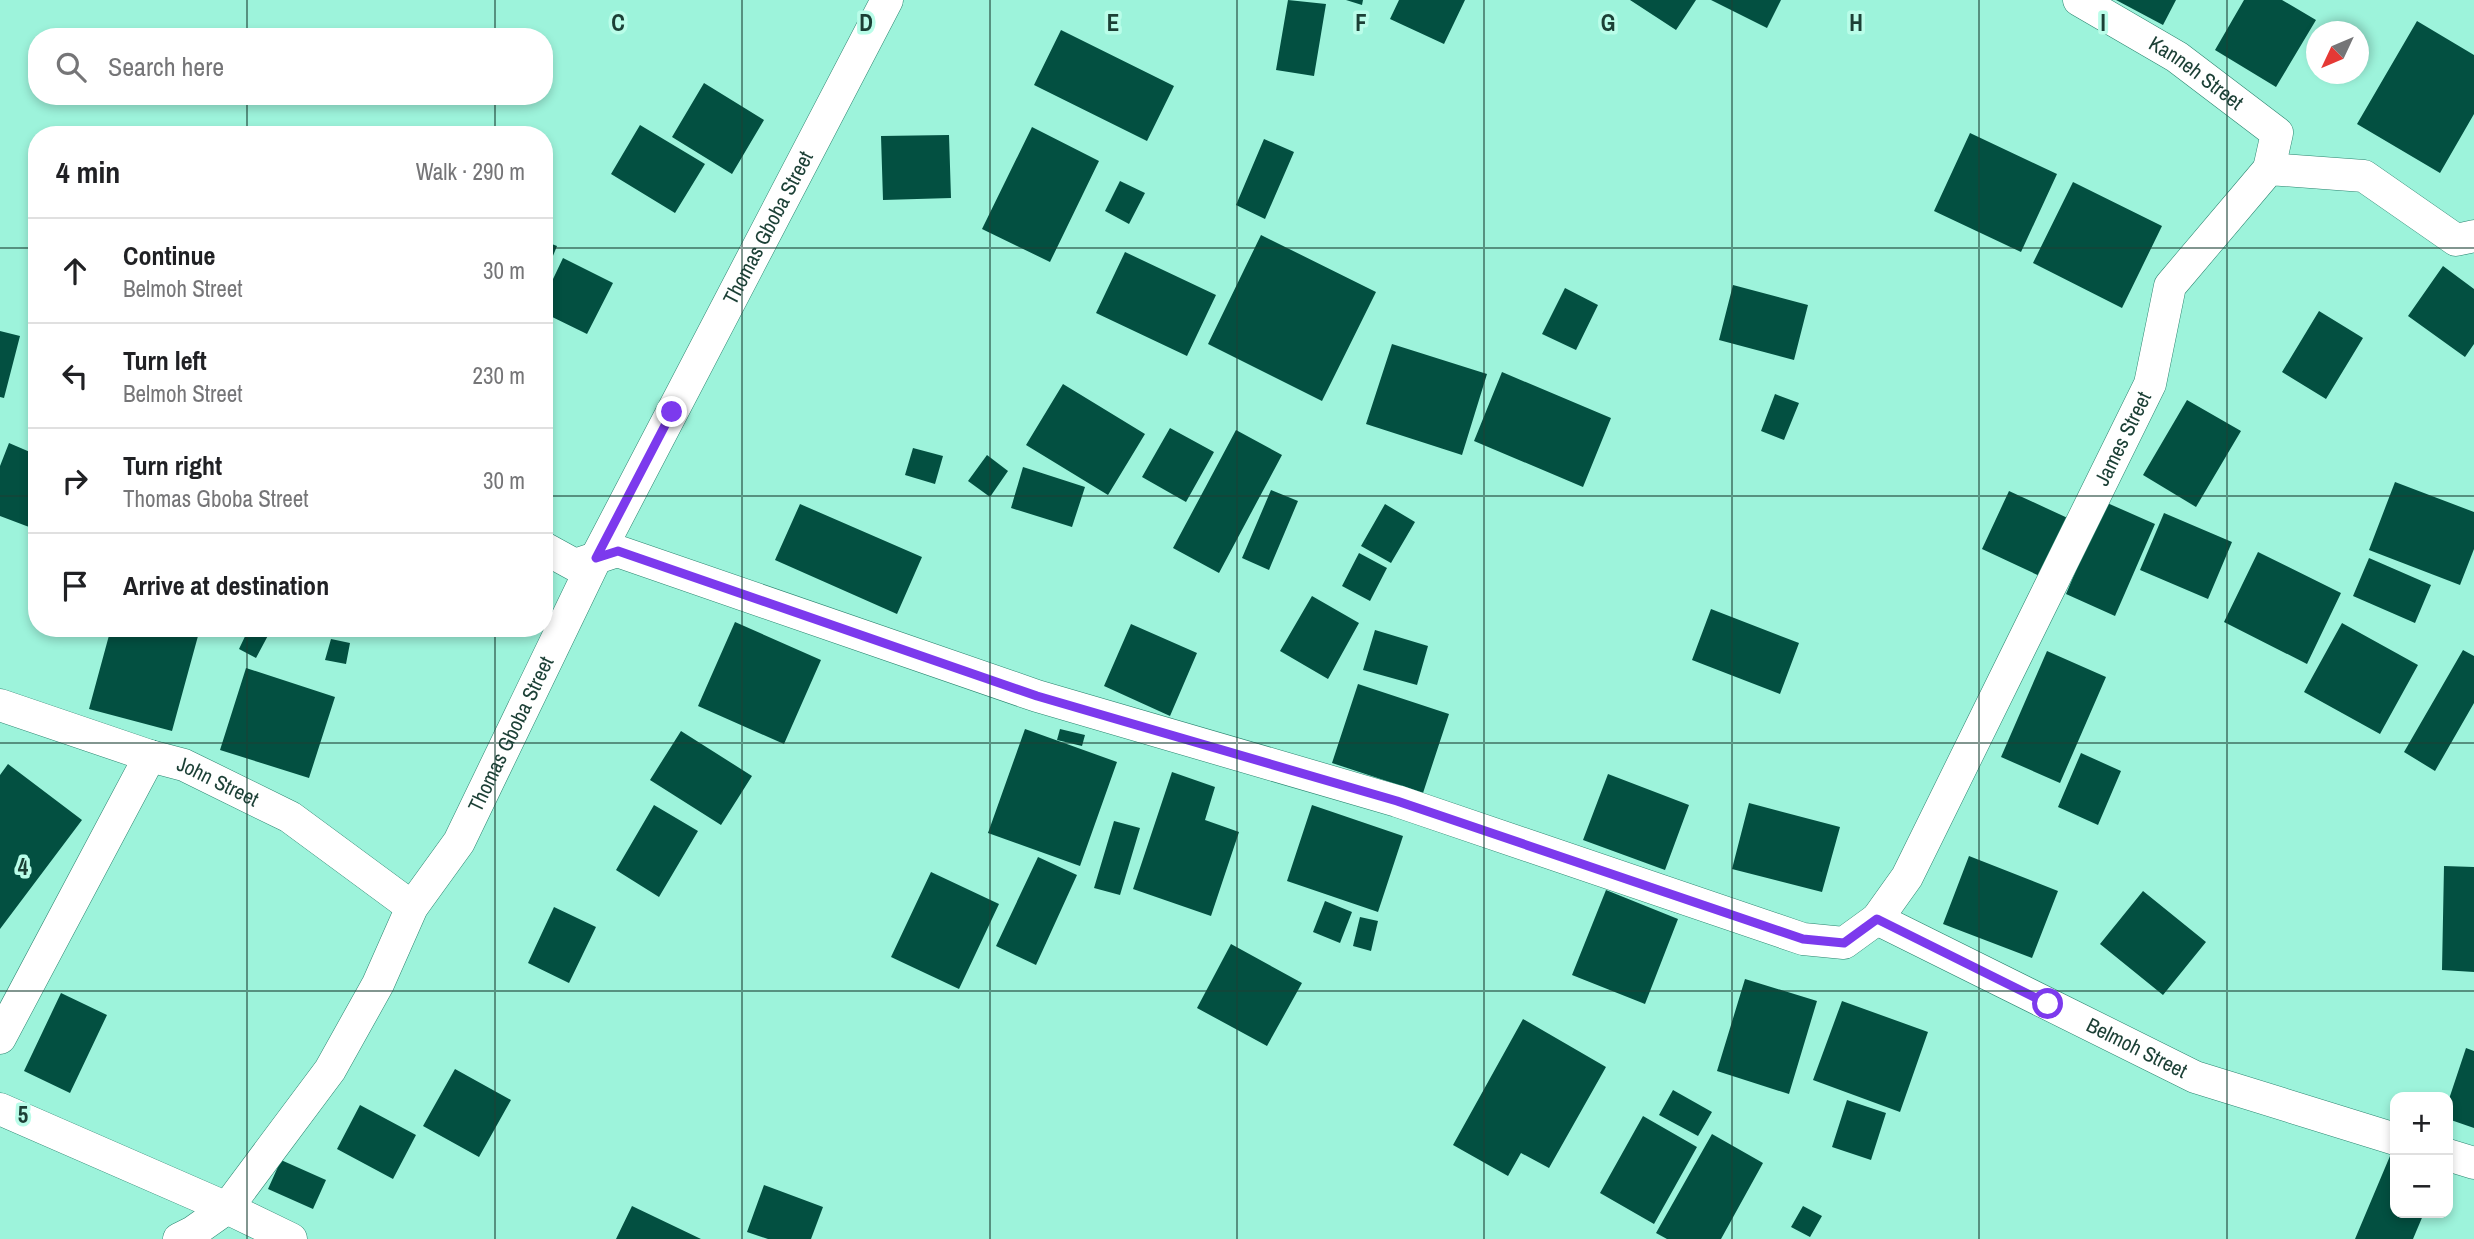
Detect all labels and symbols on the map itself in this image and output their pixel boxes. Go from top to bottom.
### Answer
text: C [611,7,625,38]
text: D [859,7,873,38]
text: E [1107,7,1119,38]
text: F [1355,7,1367,38]
text: G [1601,7,1615,38]
text: H [1849,7,1863,38]
text: I [2100,7,2106,38]
north arrow [2306,21,2369,84]
street label: Kanneh Street [2144,29,2250,117]
street label: Thomas Gboba Street [716,146,820,309]
street label: James Street [2087,386,2158,490]
route end [656,396,687,427]
street label: Thomas Gboba Street [461,651,561,817]
street label: John Street [174,749,264,814]
text: 4 [18,851,29,882]
route start [2032,988,2063,1019]
street label: Belmoh Street [2082,1010,2192,1085]
text: 5 [18,1099,28,1130]

